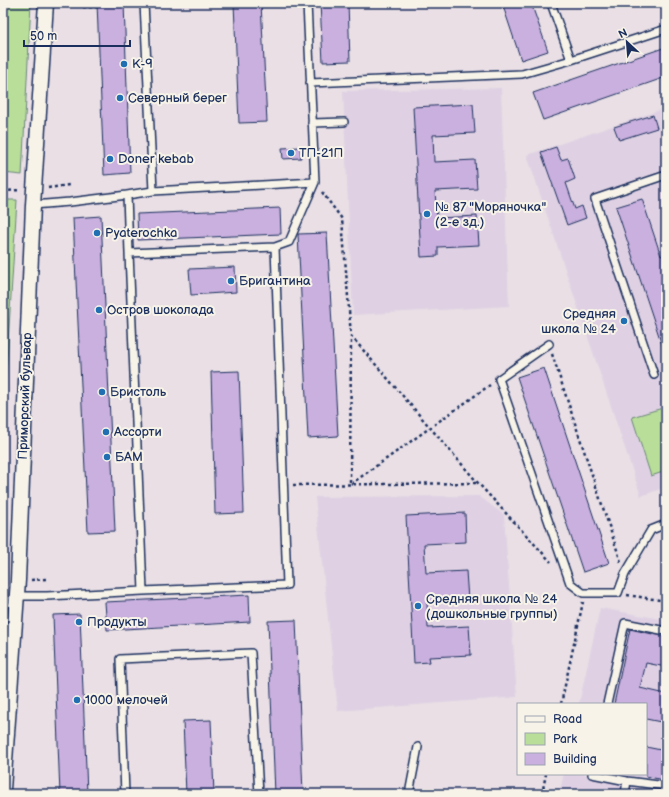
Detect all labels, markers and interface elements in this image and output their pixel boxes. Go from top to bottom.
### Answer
scale bar [24,22,130,48]
north arrow [607,22,647,62]
text: N [616,26,629,41]
text: 50 m [30,29,57,44]
place label: К-9 [132,56,153,72]
marker: К-9 [119,59,129,69]
place label: Северный берег [128,90,227,106]
marker: Северный берег [115,93,125,103]
place label: ТП-21П [299,145,343,161]
marker: ТП-21П [286,148,296,158]
place label: Doner kebab [118,151,194,167]
marker: Doner kebab [105,154,115,164]
place label: № 87 "Моряночка" (2-е зд.) [435,199,546,230]
marker: № 87 "Моряночка" (2-е зд.) [422,209,432,219]
place label: Pyaterochka [105,225,177,241]
marker: Pyaterochka [92,228,102,238]
place label: Бригантина [239,273,311,289]
marker: Бригантина [226,276,236,286]
place label: Остров шоколада [107,302,214,318]
marker: Остров шоколада [94,305,104,315]
place label: Средняя школа № 24 [541,306,616,337]
marker: Средняя школа № 24 [619,316,629,326]
street label: Приморский бульвар [15,331,35,460]
place label: Бристоль [110,384,167,400]
marker: Бристоль [97,387,107,397]
place label: Ассорти [113,424,162,440]
marker: Ассорти [101,427,111,437]
place label: БАМ [115,449,143,465]
marker: БАМ [102,452,112,462]
place label: Средняя школа № 24 (дошкольные группы) [426,591,558,622]
marker: Средняя школа № 24 (дошкольные группы) [413,601,423,611]
place label: Продукты [87,614,147,630]
marker: Продукты [74,617,84,627]
place label: 1000 мелочей [85,692,168,708]
marker: 1000 мелочей [72,695,82,705]
legend [517,703,647,775]
text: Road [553,712,582,727]
text: Park [553,732,577,747]
text: Building [553,752,597,767]

